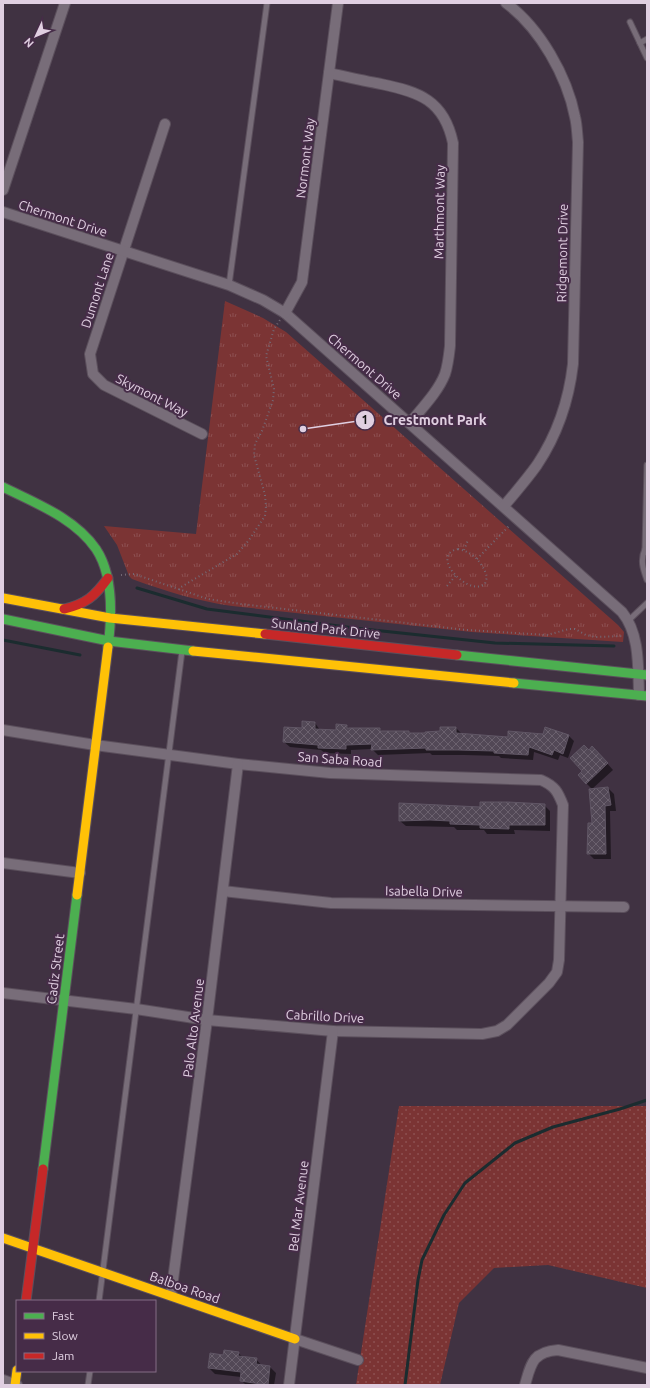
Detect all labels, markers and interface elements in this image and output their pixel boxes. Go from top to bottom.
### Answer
north arrow [16,16,56,56]
text: N [22,36,36,50]
street label: Normont Way [293,117,317,199]
street label: Marthmont Way [431,165,447,259]
street label: Chermont Drive [17,197,109,239]
street label: Ridgemont Drive [554,204,570,302]
street label: Dumont Lane [78,250,116,330]
street label: Chermont Drive [325,330,405,402]
street label: Skymont Way [114,371,190,419]
callout: Crestmont Park [355,407,494,433]
text: Crestmont Park [383,412,487,428]
text: 1 [362,413,368,426]
street label: Sunland Park Drive [271,615,381,641]
street label: San Saba Road [297,749,383,769]
street label: Isabella Drive [385,883,463,899]
street label: Cadiz Street [44,933,66,1005]
street label: Palo Alto Avenue [180,978,206,1078]
street label: Cabrillo Drive [285,1007,365,1025]
street label: Bel Mar Avenue [285,1160,311,1252]
street label: Balboa Road [148,1268,222,1306]
legend [16,1300,156,1372]
text: Fast [52,1309,74,1322]
text: Slow [52,1329,78,1342]
text: Jam [52,1349,74,1362]

